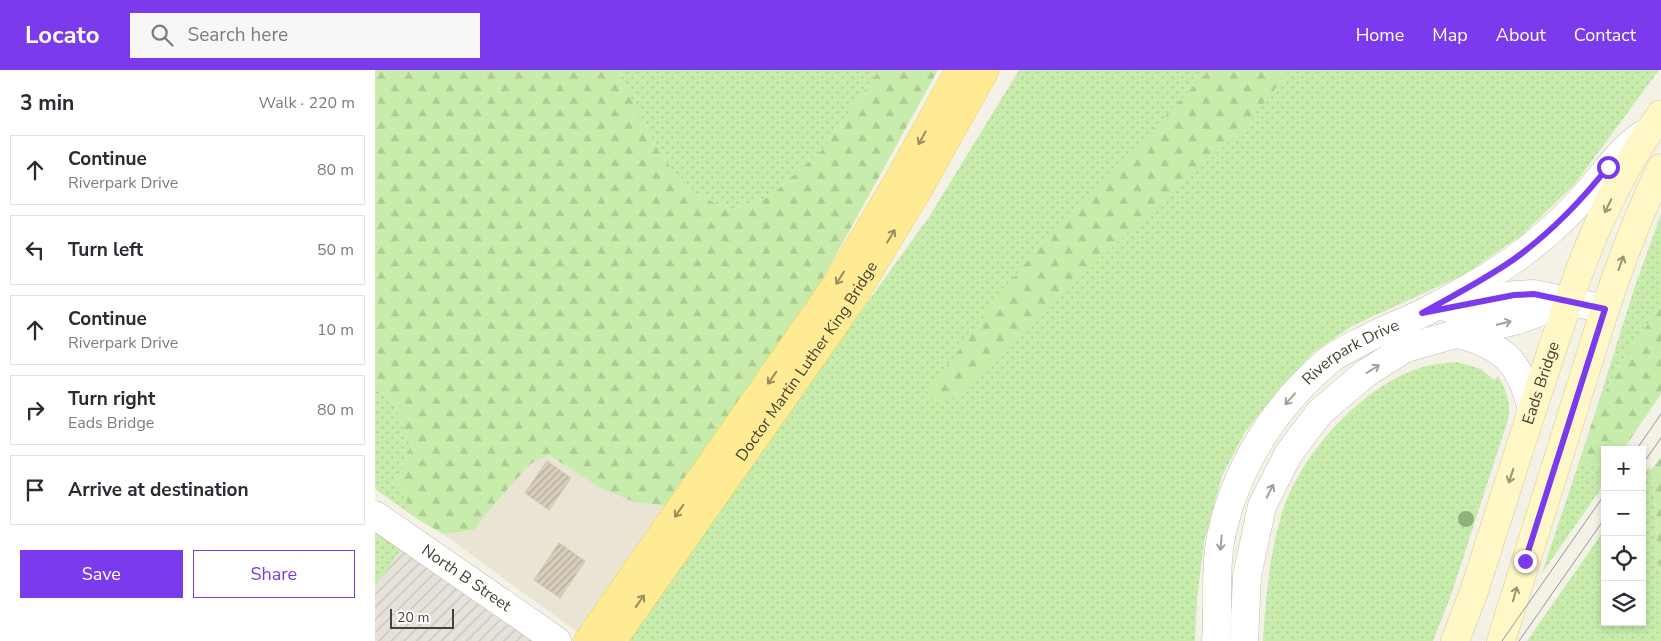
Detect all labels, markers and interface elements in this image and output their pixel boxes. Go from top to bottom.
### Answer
search box [130,13,480,58]
text: Locato [25,19,100,51]
icon: search [148,21,176,49]
text: Search here [188,22,288,48]
text: Home [1356,23,1404,47]
text: Map [1432,23,1468,47]
text: About [1496,23,1546,47]
text: Contact [1574,23,1636,47]
text: 3 min [20,89,74,117]
text: Walk · 220 m [259,92,355,114]
one-way arrow [917,131,927,145]
text: Continue [68,146,147,172]
icon: ahead [21,156,49,184]
route start [1597,156,1620,179]
text: 80 m [317,159,354,181]
text: Riverpark Drive [68,172,178,194]
one-way arrow [1602,198,1612,213]
one-way arrow [886,229,896,243]
icon: left [21,236,49,264]
text: Turn left [68,237,143,263]
text: 50 m [317,239,354,261]
one-way arrow [1617,255,1626,271]
street label: Doctor Martin Luther King Bridge [731,257,883,466]
one-way arrow [835,271,845,285]
text: Continue [68,306,147,332]
street label: Riverpark Drive [1297,314,1402,390]
icon: ahead [21,316,49,344]
one-way arrow [1495,318,1511,327]
text: 10 m [317,319,354,341]
text: Riverpark Drive [68,332,178,354]
street label: Eads Bridge [1517,339,1565,427]
one-way arrow [1366,363,1380,373]
one-way arrow [767,371,777,385]
text: Turn right [68,386,155,412]
one-way arrow [1285,392,1296,405]
icon: right [21,396,49,424]
text: 80 m [317,399,354,421]
text: Eads Bridge [68,412,154,434]
map controls [1601,446,1646,626]
button: + [1601,446,1646,491]
one-way arrow [1506,468,1515,484]
icon: arrive [21,476,49,504]
text: Arrive at destination [68,477,249,503]
one-way arrow [1266,484,1275,499]
button: − [1601,491,1646,536]
one-way arrow [674,504,684,518]
one-way arrow [1216,535,1225,551]
button: locate [1601,536,1646,581]
street label: North B Street [417,539,516,617]
button: Save [20,550,183,598]
button: Share [193,550,355,598]
route end [1514,550,1537,573]
button: layers [1601,581,1646,626]
one-way arrow [1511,587,1521,603]
one-way arrow [635,594,645,608]
scale bar [390,606,454,629]
text: 20 m [397,608,429,627]

